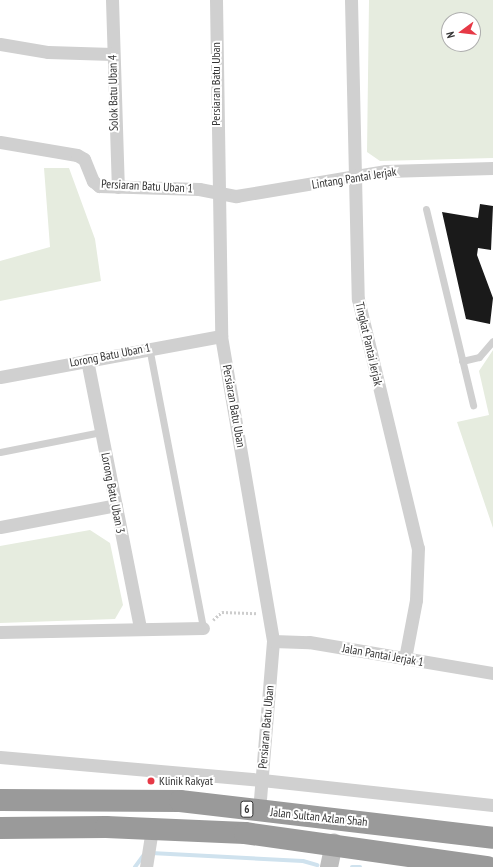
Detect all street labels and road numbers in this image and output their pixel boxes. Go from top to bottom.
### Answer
street label: Persiaran Batu Uban [209,42,223,126]
street label: Solok Batu Uban 4 [105,55,121,131]
street label: Lintang Pantai Jerjak [311,164,397,192]
street label: Persiaran Batu Uban 1 [101,176,193,196]
street label: Tingkat Pantai Jerjak [352,301,386,387]
street label: Lorong Batu Uban 1 [68,340,152,370]
street label: Persiaran Batu Uban [220,364,248,448]
street label: Lorong Batu Uban 3 [98,451,128,535]
street label: Jalan Pantai Jerjak 1 [341,641,425,669]
street label: Persiaran Batu Uban [255,685,277,769]
road number: 6 [240,800,254,818]
street label: Jalan Sultan Azlan Shah [270,805,368,829]

